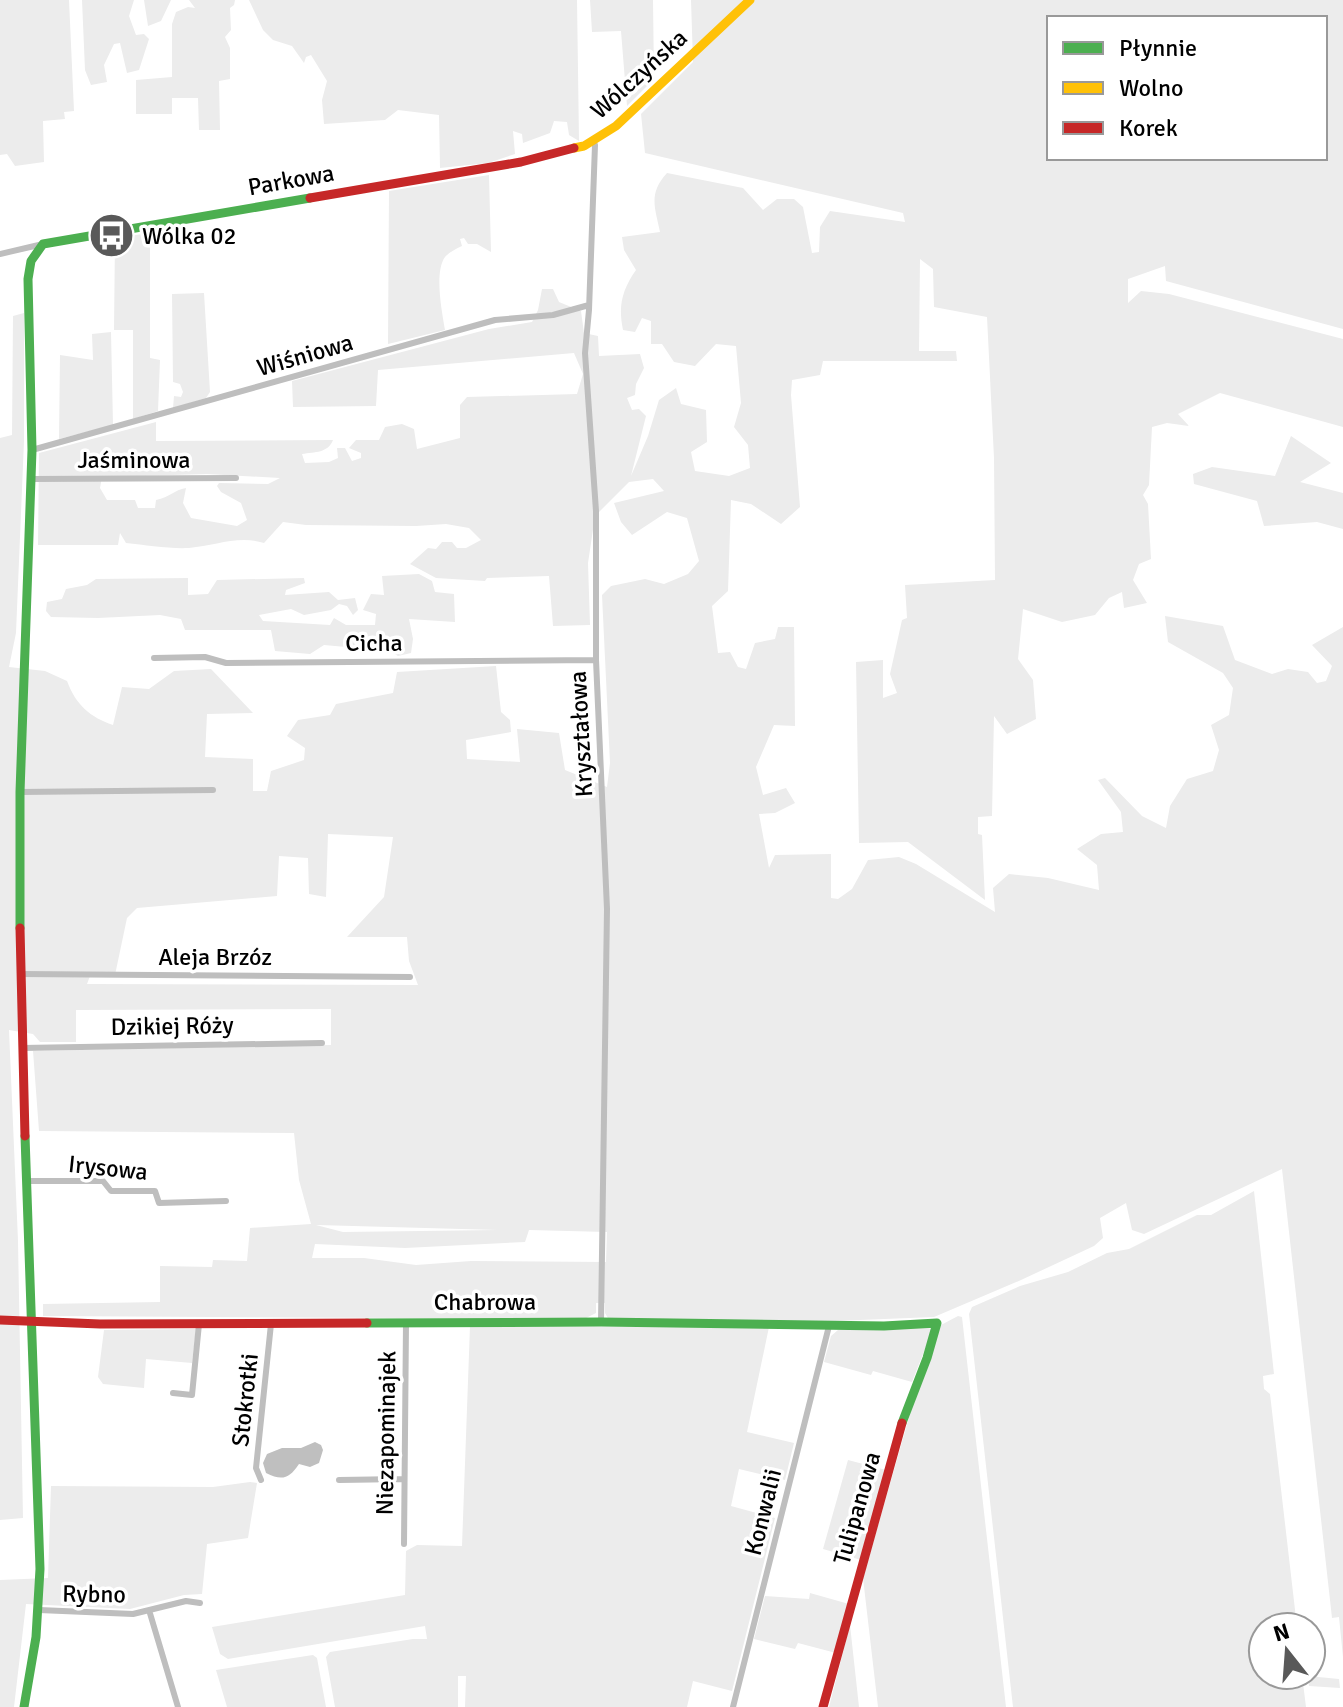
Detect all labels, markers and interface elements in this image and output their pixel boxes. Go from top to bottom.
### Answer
legend [1047,16,1327,160]
street label: Wólczyńska [584,23,694,125]
text: Płynnie [1119,33,1197,63]
text: Wolno [1119,73,1184,103]
text: Korek [1119,113,1178,143]
street label: Parkowa [245,158,337,202]
bus stop icon: Wólka 02 [87,212,135,260]
place label: Wólka 02 [142,221,236,251]
street label: Wiśniowa [254,327,356,383]
street label: Jaśminowa [77,445,191,475]
street label: Cicha [345,628,403,658]
street label: Kryształowa [563,670,599,798]
street label: Aleja Brzóz [158,942,272,972]
street label: Dzikiej Róży [110,1010,234,1042]
street label: Irysowa [67,1149,149,1187]
street label: Chabrowa [434,1287,536,1317]
street label: Niezapominajek [370,1350,402,1516]
street label: Stokrotki [225,1352,265,1448]
street label: Tulipanowa [827,1448,887,1568]
street label: Konwalii [738,1466,788,1558]
street label: Rybno [62,1578,126,1610]
north arrow [1247,1611,1327,1691]
text: N [1270,1617,1293,1648]

